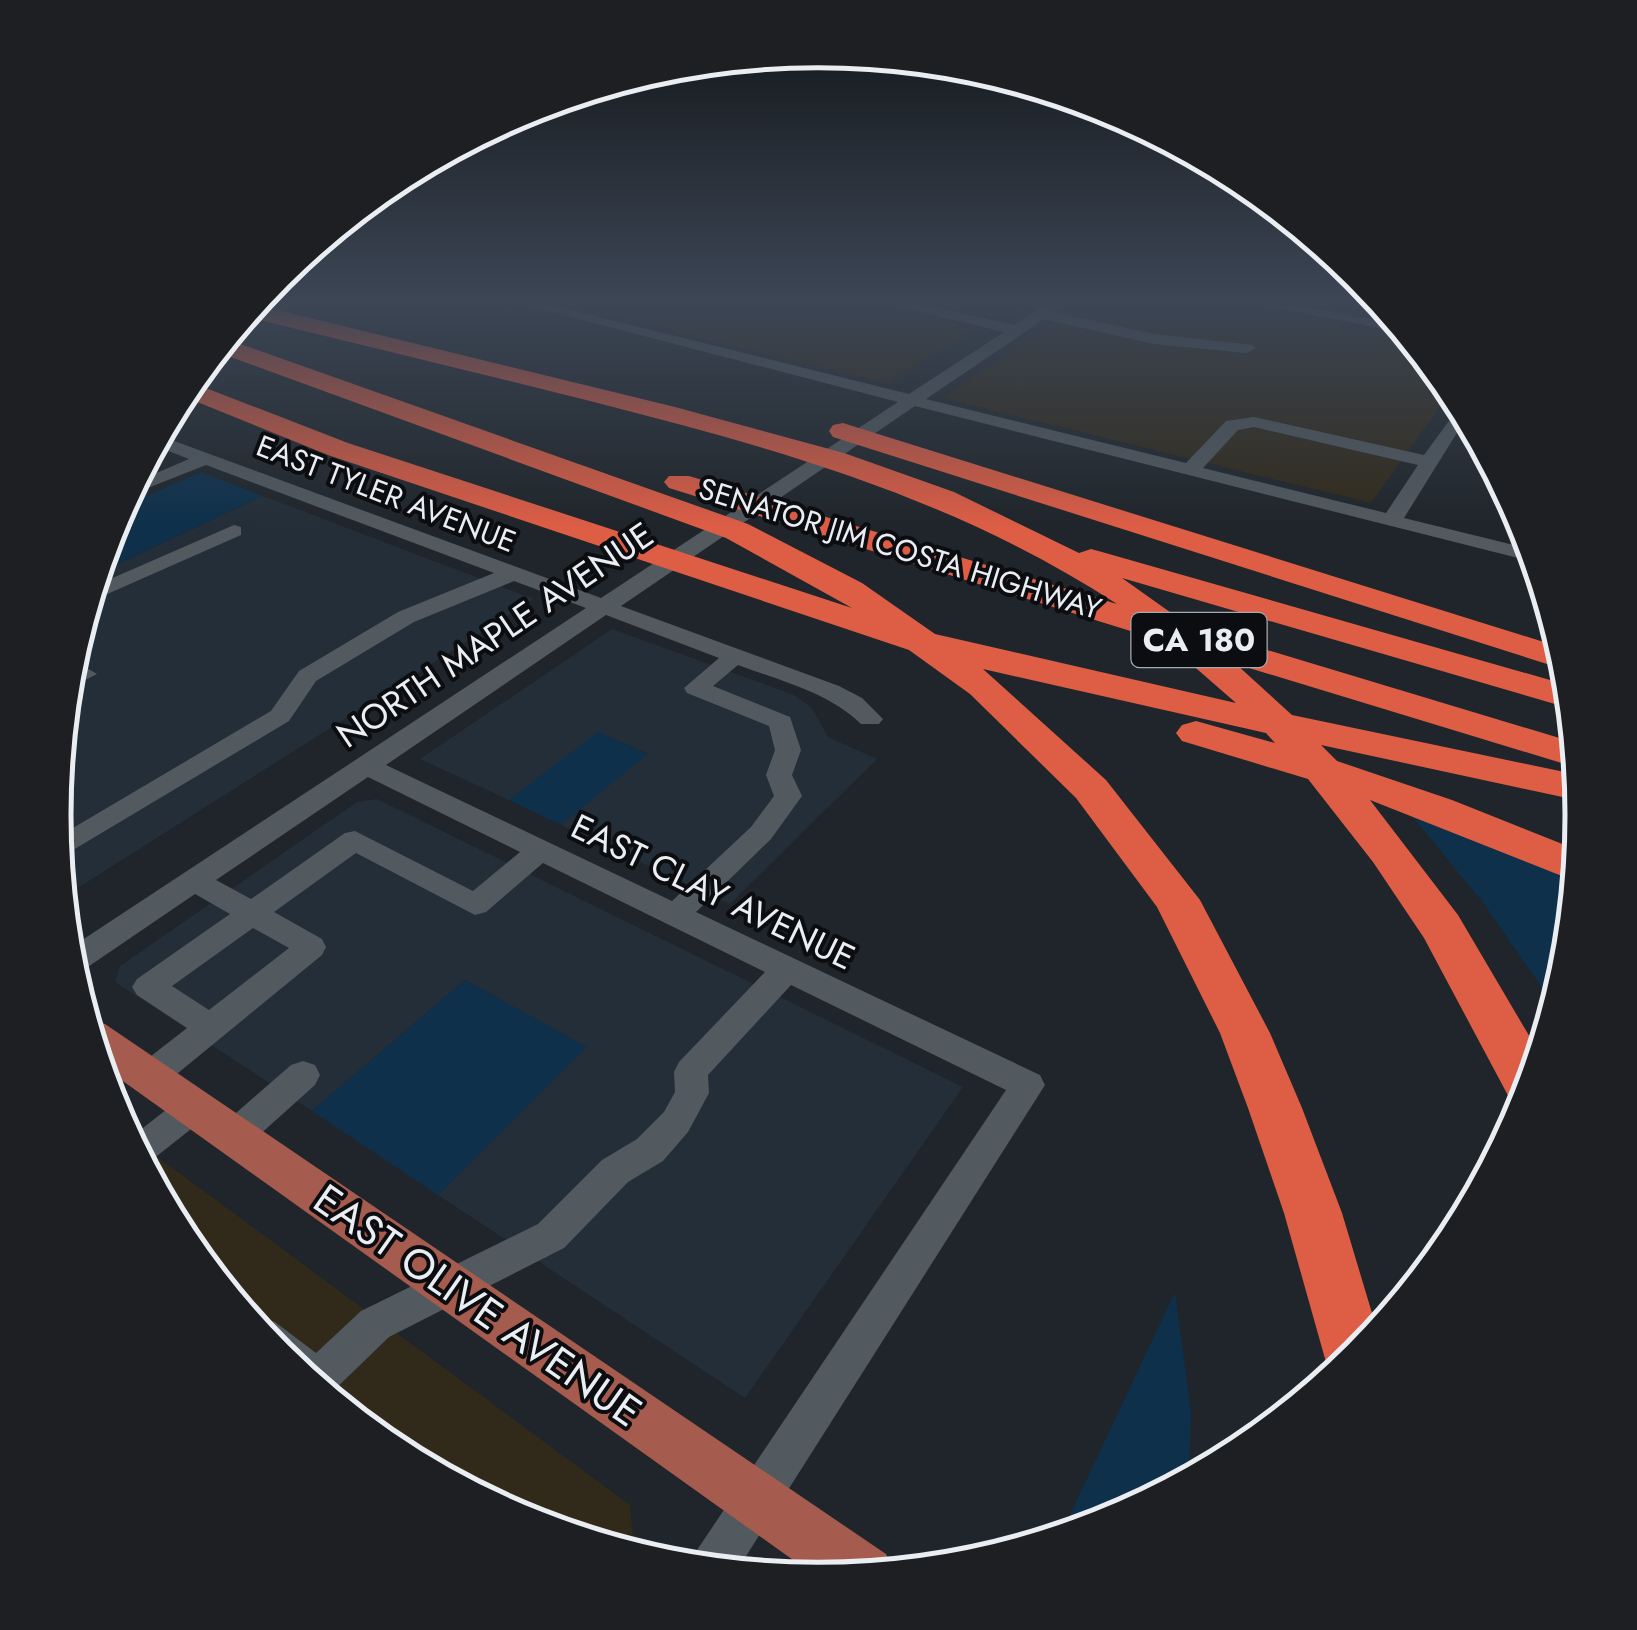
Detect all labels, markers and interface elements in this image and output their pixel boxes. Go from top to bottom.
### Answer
street label: EAST TYLER AVENUE [250,424,522,563]
street label: SENATOR JIM COSTA HIGHWAY [694,467,1107,630]
street label: NORTH MAPLE AVENUE [327,510,663,760]
road number: CA 180 [1132,613,1266,667]
street label: EAST CLAY AVENUE [563,802,863,982]
street label: EAST OLIVE AVENUE [301,1169,654,1442]

